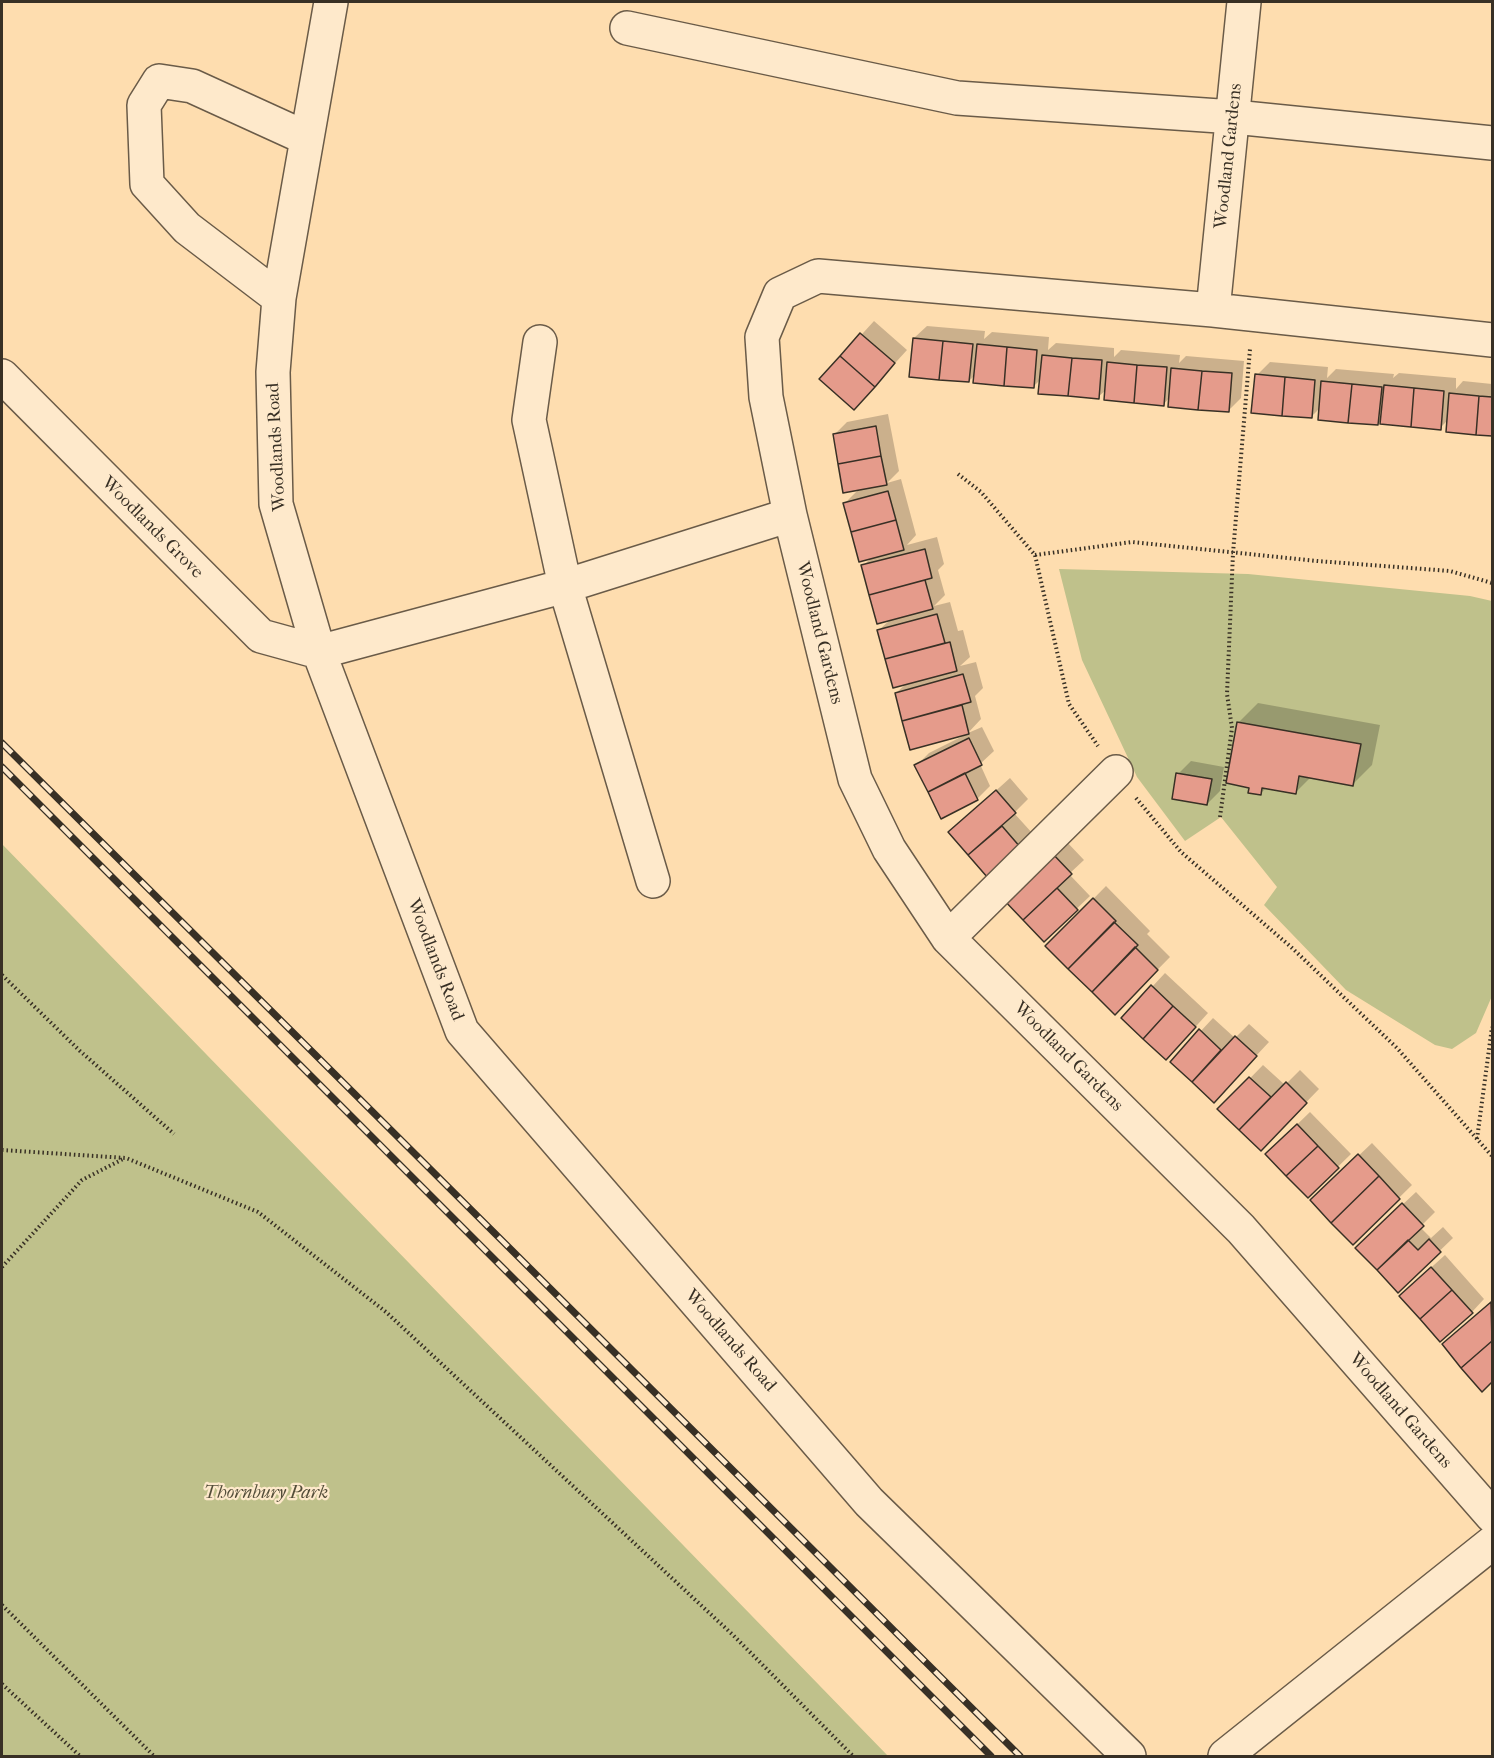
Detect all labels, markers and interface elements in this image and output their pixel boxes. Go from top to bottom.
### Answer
street label: Woodland Gardens [1211,82,1247,230]
street label: Woodlands Road [263,382,291,512]
street label: Woodlands Grove [97,473,207,583]
street label: Woodland Gardens [791,559,847,707]
street label: Woodlands Road [402,896,468,1024]
street label: Woodland Gardens [1009,998,1127,1116]
street label: Woodlands Road [680,1285,780,1397]
street label: Woodland Gardens [1344,1349,1456,1473]
park label: Thornbury Park [204,1483,328,1505]

